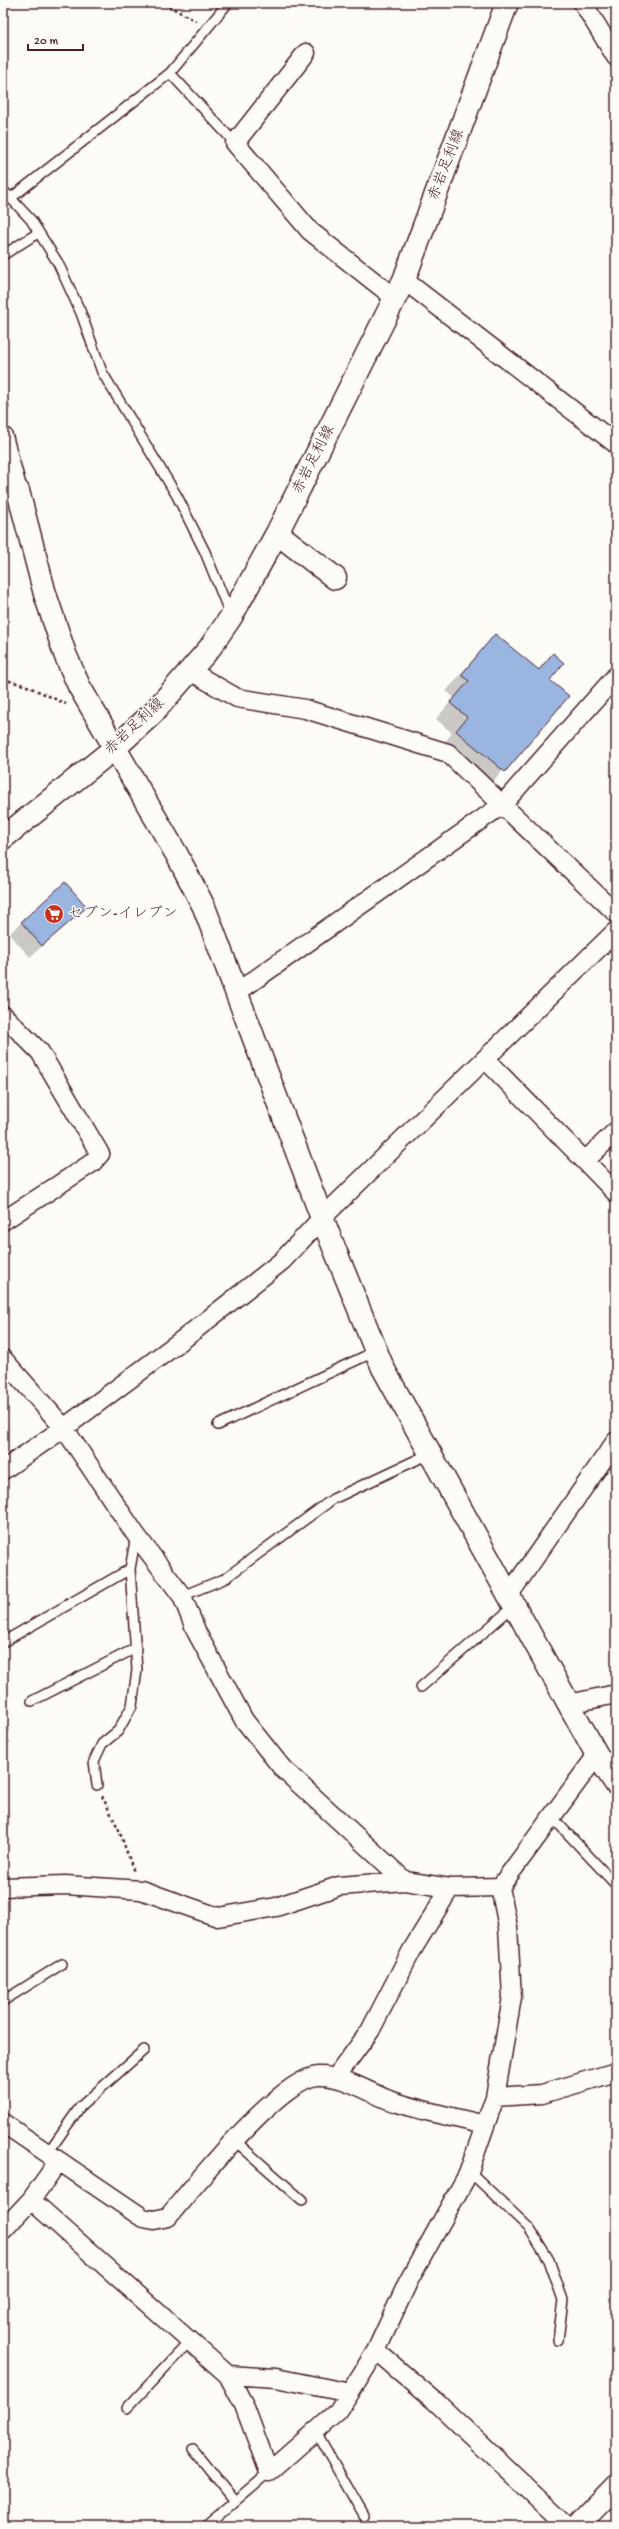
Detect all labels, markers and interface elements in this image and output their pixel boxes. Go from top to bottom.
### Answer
scale bar [28,26,83,52]
text: 20 m [34,35,59,49]
street label: 赤岩足利線 [424,126,469,203]
street label: 赤岩足利線 [288,422,339,498]
street label: 赤岩足利線 [101,694,169,759]
supermarket icon: セブン-イレブン [43,903,65,925]
place label: セブン-イレブン [68,905,178,923]

